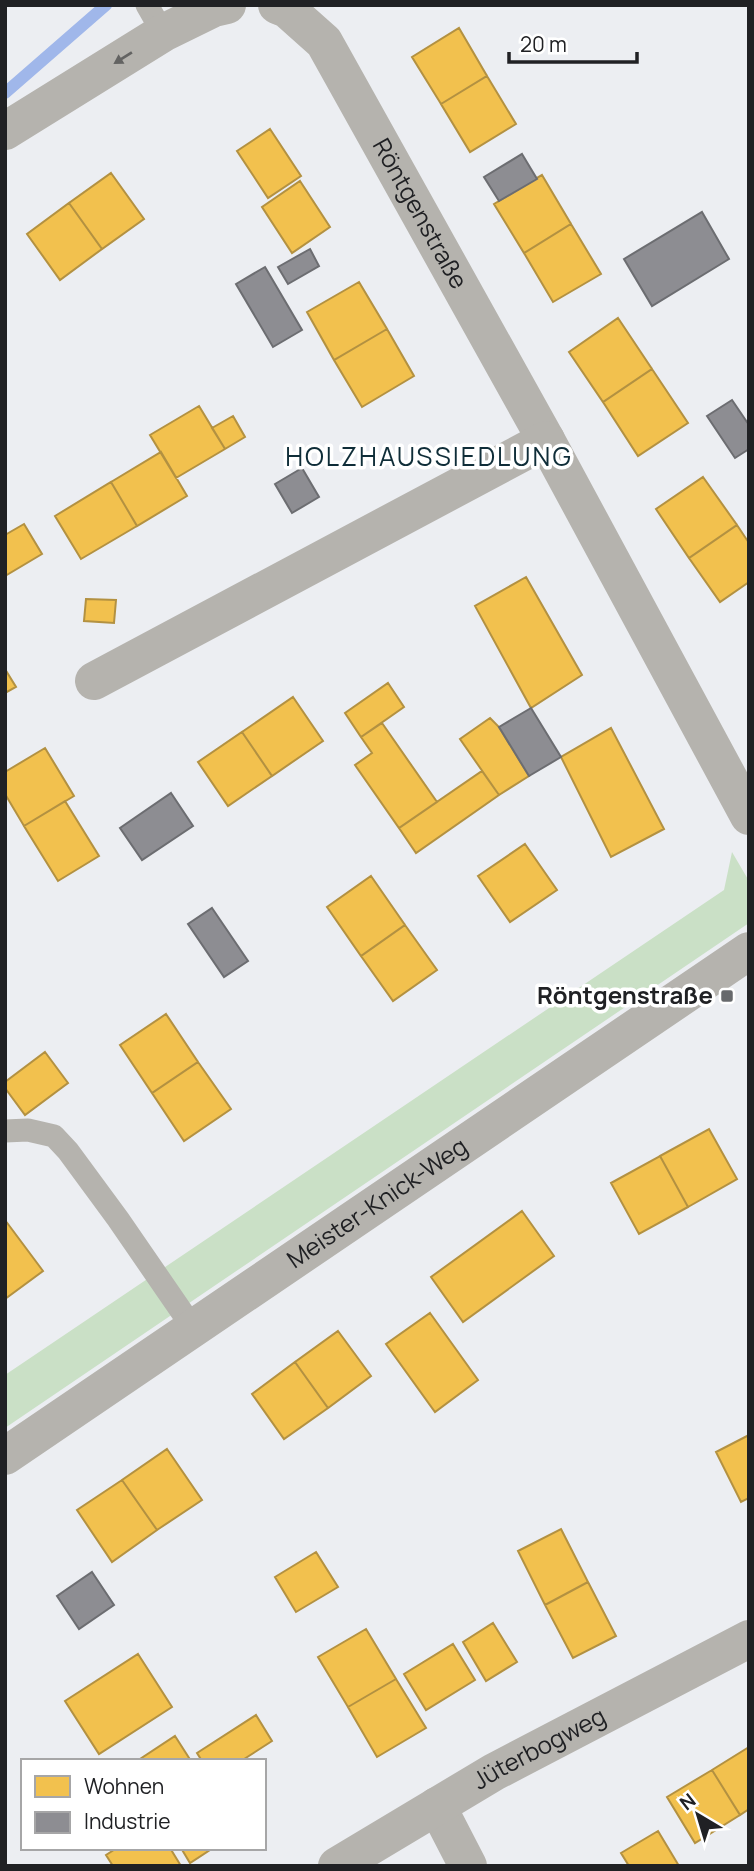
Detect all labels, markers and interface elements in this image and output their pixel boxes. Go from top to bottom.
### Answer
scale bar [509,21,637,65]
text: 20 m [520,30,567,58]
one-way arrow [114,51,133,64]
street label: Röntgenstraße [366,132,476,294]
district label: HOLZHAUSSIEDLUNG [285,438,573,474]
place label: Röntgenstraße [537,978,713,1011]
marker: Röntgenstraße [719,988,735,1004]
street label: Meister-Knick-Weg [280,1129,473,1275]
street label: Jüterbogweg [466,1699,611,1796]
legend [21,1759,266,1850]
text: Wohnen [84,1772,164,1800]
north arrow [663,1780,733,1850]
text: N [674,1787,701,1816]
text: Industrie [84,1807,170,1835]

